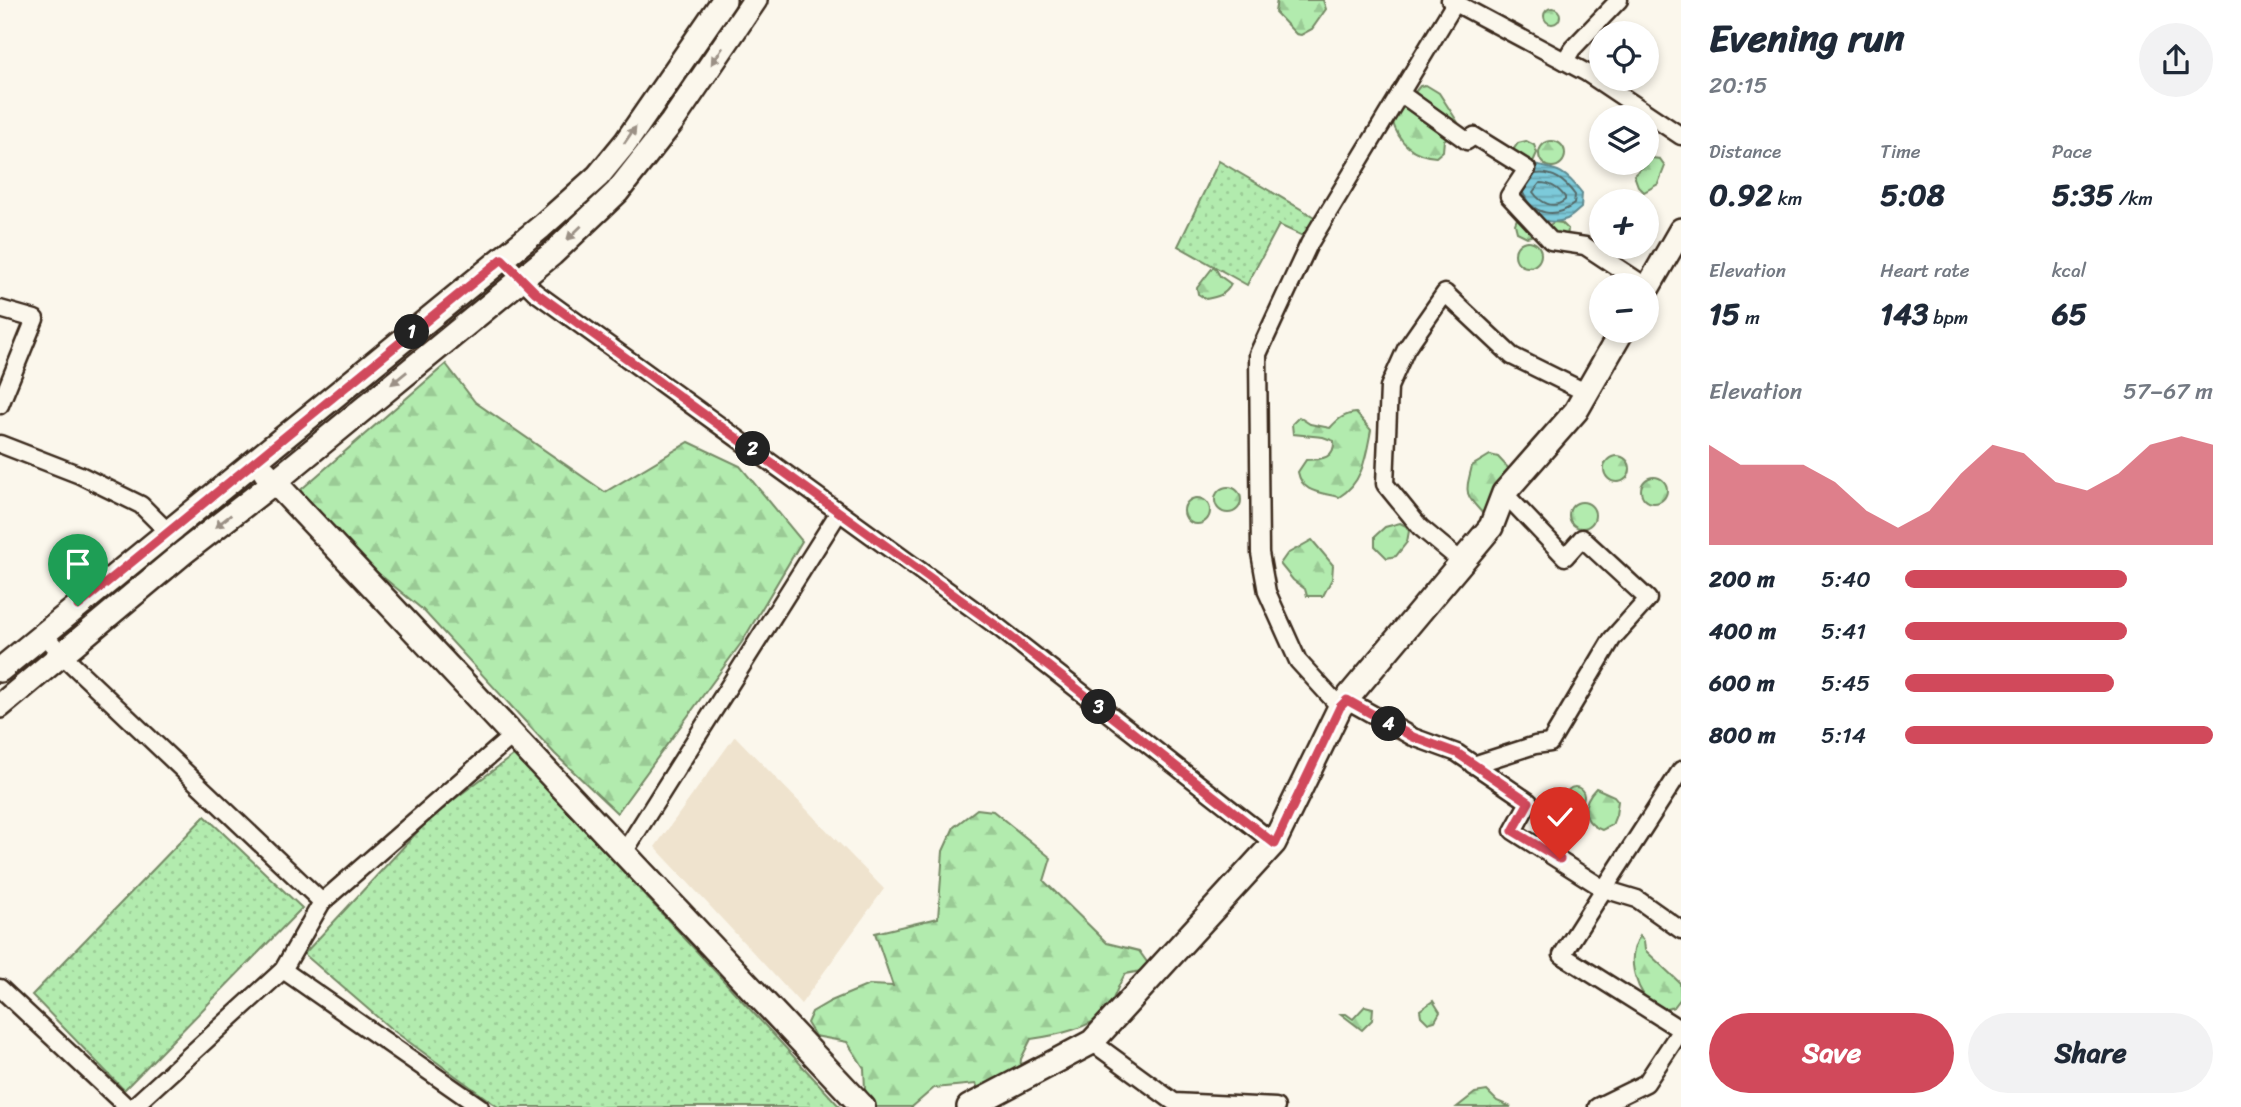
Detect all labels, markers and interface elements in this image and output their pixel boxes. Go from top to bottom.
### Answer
text: Evening run [1709,5,1905,72]
map controls [1589,21,1659,343]
button: locate [1589,21,1659,91]
button: share [2139,23,2213,97]
one-way arrow [710,47,724,65]
text: 20:15 [1709,65,1768,106]
button: layers [1589,105,1659,175]
one-way arrow [623,126,637,144]
text: Distance [1709,135,1781,168]
text: Time [1880,135,1921,168]
text: Pace [2052,135,2092,168]
text: 0.92 [1709,168,1773,222]
text: 5:08 [1880,168,1945,222]
text: 5:35 [2052,168,2114,222]
text: km [1773,182,1802,215]
text: /km [2114,182,2153,215]
button: + [1589,189,1659,259]
one-way arrow [566,224,583,240]
text: Elevation [1709,254,1786,287]
text: Heart rate [1880,254,1970,287]
text: kcal [2052,254,2086,287]
button: − [1589,273,1659,343]
text: 15 [1709,287,1740,341]
text: 143 [1880,287,1928,341]
text: 65 [2052,287,2087,341]
text: m [1740,301,1760,334]
text: bpm [1928,301,1968,334]
pin: 1 [394,314,430,350]
text: 1 [407,315,416,348]
one-way arrow [391,370,408,385]
text: Elevation [1709,371,1802,412]
text: 57–67 m [2123,371,2213,412]
pin: 2 [736,432,770,466]
text: 2 [747,432,758,465]
one-way arrow [214,514,232,529]
pin [48,534,108,606]
icon: arrive [59,545,97,583]
text: 200 m [1709,559,1775,600]
text: 5:40 [1821,559,1871,600]
text: 400 m [1709,611,1776,652]
text: 5:41 [1821,611,1866,652]
text: 600 m [1709,663,1775,704]
text: 5:45 [1821,663,1870,704]
pin: 3 [1082,690,1116,724]
text: 3 [1093,690,1104,723]
pin: 4 [1372,706,1406,742]
text: 4 [1383,707,1394,740]
text: 800 m [1709,715,1776,756]
text: 5:14 [1821,715,1866,756]
pin [1530,787,1590,859]
icon: check [1541,798,1579,836]
button: Save [1709,1013,1954,1093]
button: Share [1968,1013,2213,1093]

